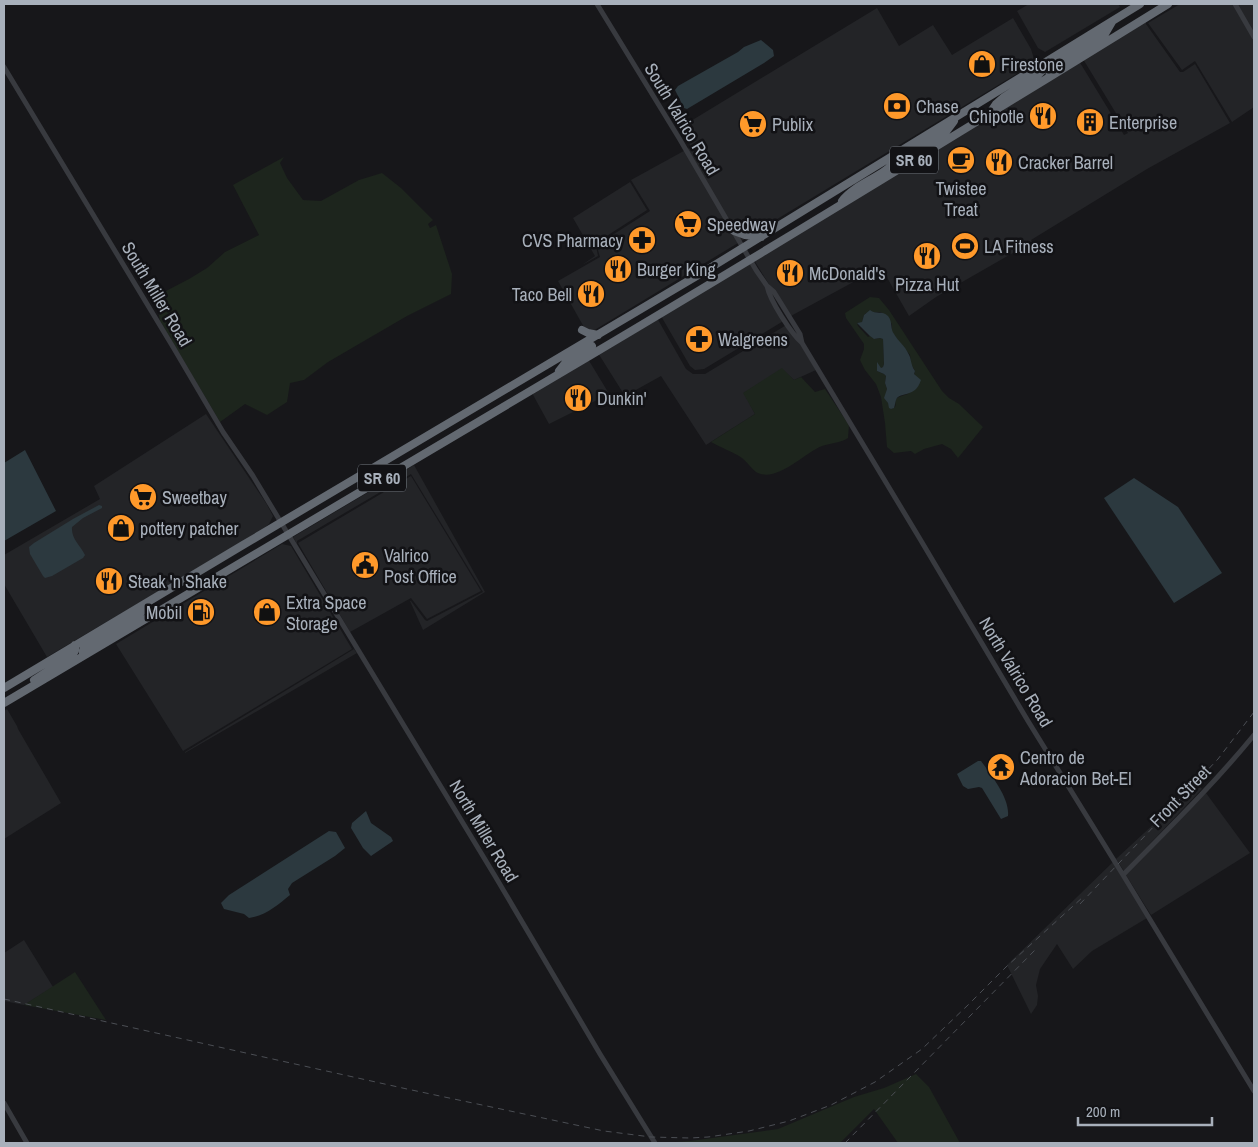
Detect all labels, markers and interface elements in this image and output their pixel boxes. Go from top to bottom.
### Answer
shop icon: Firestone [967,49,997,79]
place label: Firestone [1001,52,1063,77]
street label: South Valrico Road [639,58,725,180]
bank icon: Chase [882,91,912,121]
place label: Chase [916,94,959,119]
restaurant icon: Chipotle [1028,101,1058,131]
place label: Chipotle [969,104,1024,129]
building icon: Enterprise [1075,107,1105,137]
supermarket icon: Publix [738,109,768,139]
place label: Enterprise [1109,110,1177,135]
place label: Publix [772,112,814,137]
cafe icon: Twistee Treat [946,145,976,175]
road number: SR 60 [890,146,938,174]
restaurant icon: Cracker Barrel [984,147,1014,177]
place label: Cracker Barrel [1018,150,1113,175]
place label: Twistee Treat [936,176,986,222]
supermarket icon: Speedway [673,209,703,239]
place label: Speedway [707,212,777,237]
pharmacy icon: CVS Pharmacy [627,225,657,255]
place label: CVS Pharmacy [522,228,624,253]
sports icon: LA Fitness [950,231,980,261]
place label: LA Fitness [984,234,1054,259]
street label: South Miller Road [116,237,198,351]
restaurant icon: Pizza Hut [912,241,942,271]
restaurant icon: Burger King [603,254,633,284]
place label: Burger King [637,257,717,282]
restaurant icon: McDonald's [775,258,805,288]
place label: McDonald's [809,261,886,286]
place label: Pizza Hut [895,272,959,297]
restaurant icon: Taco Bell [576,279,606,309]
place label: Taco Bell [512,282,572,307]
pharmacy icon: Walgreens [684,324,714,354]
place label: Walgreens [718,327,788,352]
restaurant icon: Dunkin' [563,383,593,413]
place label: Dunkin' [597,386,647,411]
road number: SR 60 [358,464,406,492]
supermarket icon: Sweetbay [128,482,158,512]
place label: Sweetbay [162,485,227,510]
shop icon: pottery patcher [106,513,136,543]
place label: pottery patcher [140,516,239,541]
place label: Valrico Post Office [384,543,457,589]
public building icon: Valrico Post Office [350,550,380,580]
restaurant icon: Steak 'n Shake [94,566,124,596]
place label: Steak 'n Shake [128,569,227,594]
place label: Extra Space Storage [286,590,366,636]
fuel station icon: Mobil [186,597,216,627]
shop icon: Extra Space Storage [252,597,282,627]
place label: Mobil [146,600,182,625]
street label: North Valrico Road [973,612,1059,732]
place label: Centro de Adoracion Bet-El [1019,745,1132,791]
temple icon: Centro de Adoracion Bet-El [986,752,1016,782]
street label: Front Street [1144,759,1216,833]
street label: North Miller Road [444,775,524,887]
scale bar [1078,1094,1212,1126]
text: 200 m [1086,1101,1120,1122]

